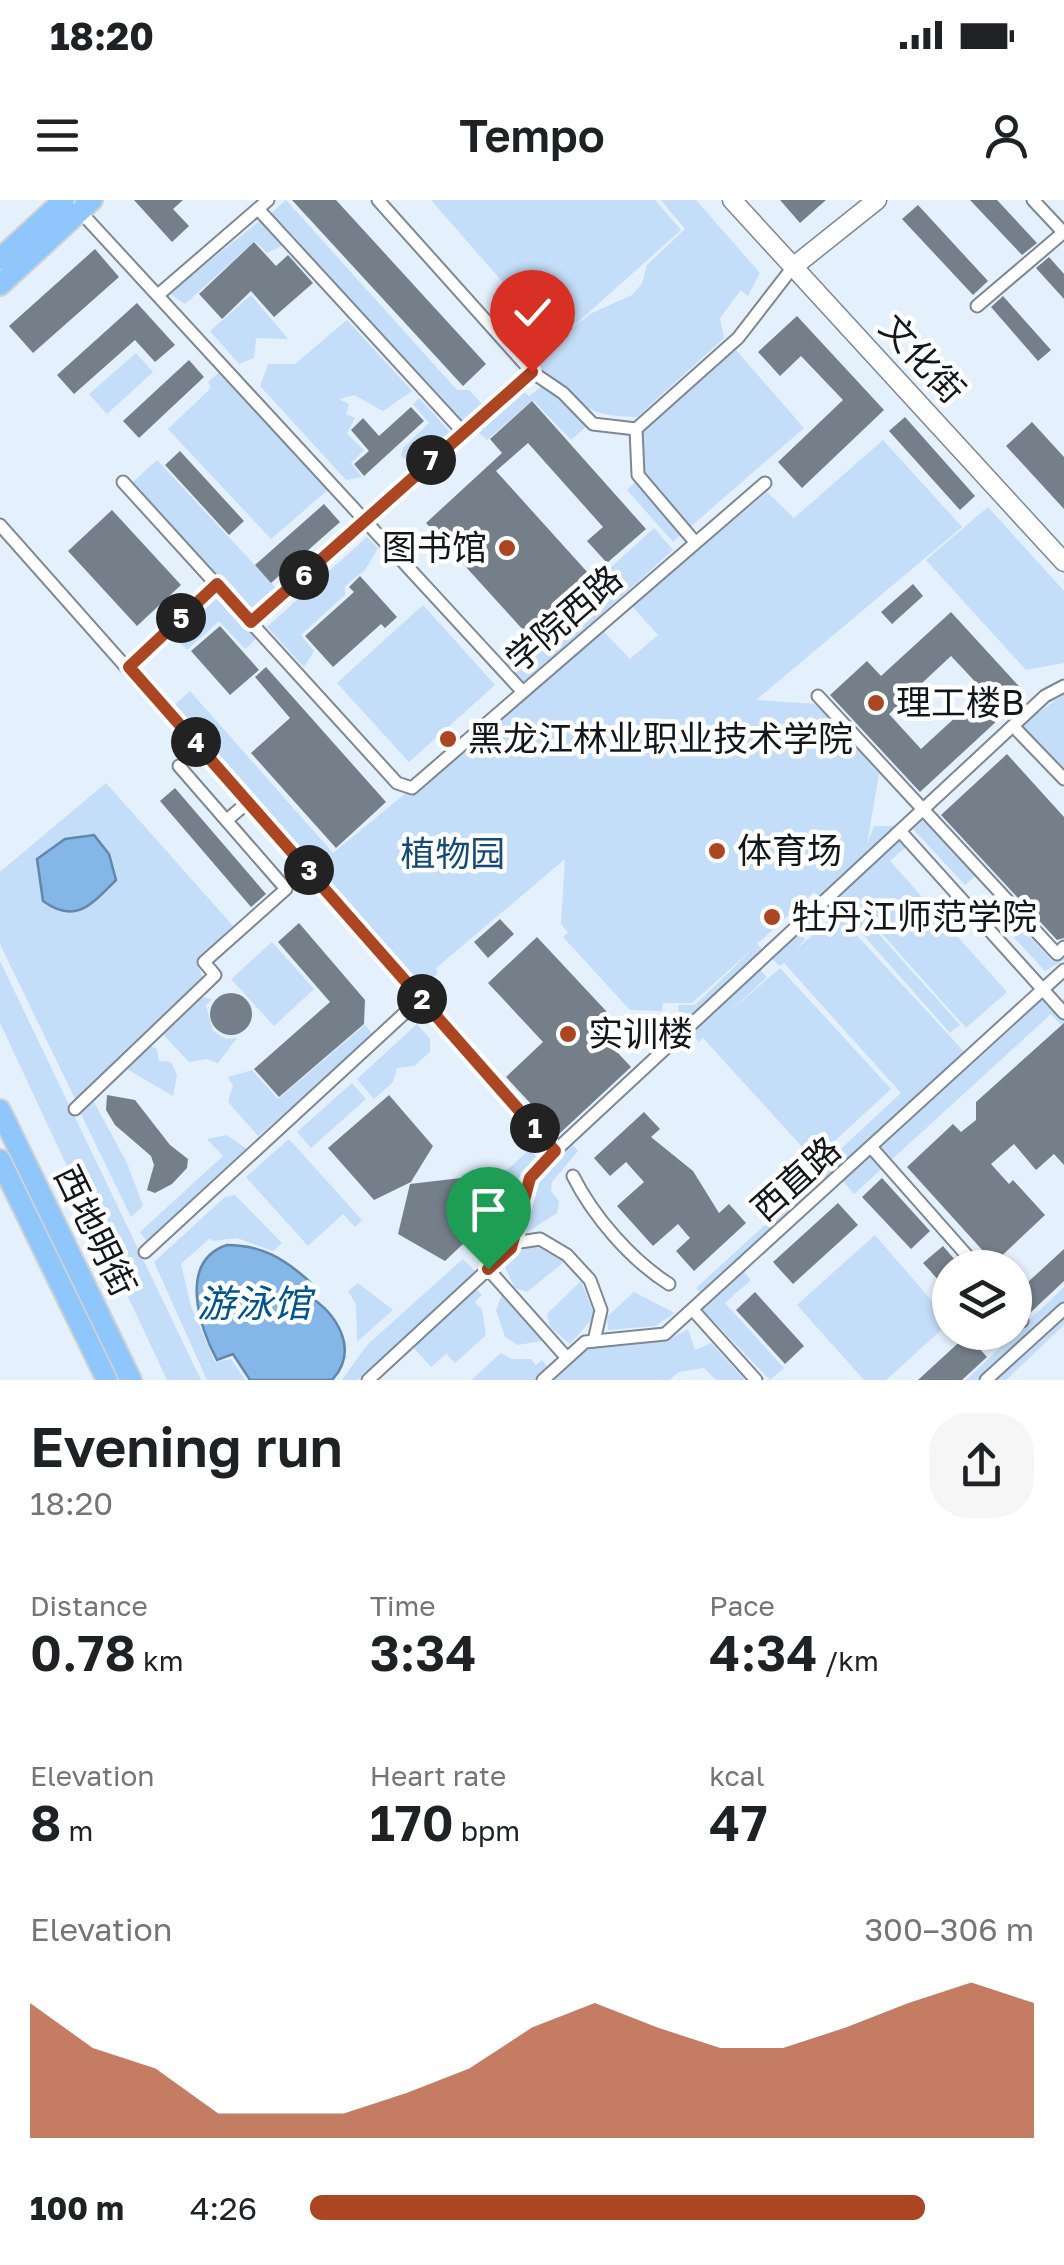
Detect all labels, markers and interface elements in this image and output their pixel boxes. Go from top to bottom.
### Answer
text: 18:20 [50,13,154,58]
icon: menu [30,108,85,163]
text: Tempo [459,108,605,162]
icon: person [979,108,1034,163]
pin [490,270,575,373]
icon: check [505,285,560,340]
street label: 文化街 [872,306,974,411]
pin: 7 [406,435,456,485]
text: 7 [423,443,439,476]
place label: 图书馆 [382,526,487,568]
marker: 图书馆 [496,537,518,559]
pin: 6 [279,550,329,600]
street label: 学院西路 [497,556,630,680]
text: 6 [295,558,313,591]
pin: 5 [156,593,206,643]
text: 5 [172,601,190,634]
place label: 理工楼B [896,681,1024,723]
marker: 理工楼B [865,692,887,714]
pin: 4 [171,717,221,767]
place label: 黑龙江林业职业技术学院 [468,717,853,759]
text: 4 [187,725,205,758]
marker: 黑龙江林业职业技术学院 [437,728,459,750]
place label: 体育场 [737,829,842,871]
park label: 植物园 [400,832,506,874]
marker: 体育场 [706,840,728,862]
pin: 3 [284,845,334,895]
text: 3 [300,853,318,886]
place label: 牡丹江师范学院 [792,895,1037,937]
marker: 牡丹江师范学院 [761,906,783,928]
pin: 2 [397,974,447,1024]
text: 2 [413,982,431,1015]
place label: 实训楼 [588,1012,693,1054]
marker: 实训楼 [557,1023,579,1045]
pin: 1 [510,1103,560,1153]
text: 1 [528,1111,542,1144]
street label: 西直路 [742,1128,848,1229]
street label: 西地明街 [46,1158,145,1303]
pin [446,1167,531,1270]
icon: arrive [461,1182,516,1237]
map controls [932,1250,1032,1350]
button: layers [932,1250,1032,1350]
water label: 游泳馆 [197,1280,316,1325]
text: Evening run [30,1413,343,1479]
button: share [929,1413,1034,1518]
text: 18:20 [30,1484,113,1522]
text: Distance [30,1589,148,1622]
text: Time [370,1589,436,1622]
text: Pace [709,1589,775,1622]
text: 0.78 [30,1622,136,1682]
text: 3:34 [370,1622,477,1682]
text: 4:34 [709,1622,818,1682]
text: km [136,1644,184,1677]
text: /km [818,1644,879,1677]
text: Elevation [30,1759,155,1792]
text: Heart rate [370,1759,506,1792]
text: kcal [709,1759,765,1792]
text: 8 [30,1792,61,1852]
text: 170 [370,1792,454,1852]
text: 47 [709,1792,768,1852]
text: m [61,1814,93,1847]
text: bpm [454,1814,520,1847]
text: Elevation [30,1910,172,1948]
text: 300–306 m [864,1910,1034,1948]
text: 100 m [30,2189,124,2227]
text: 4:26 [190,2189,257,2227]

